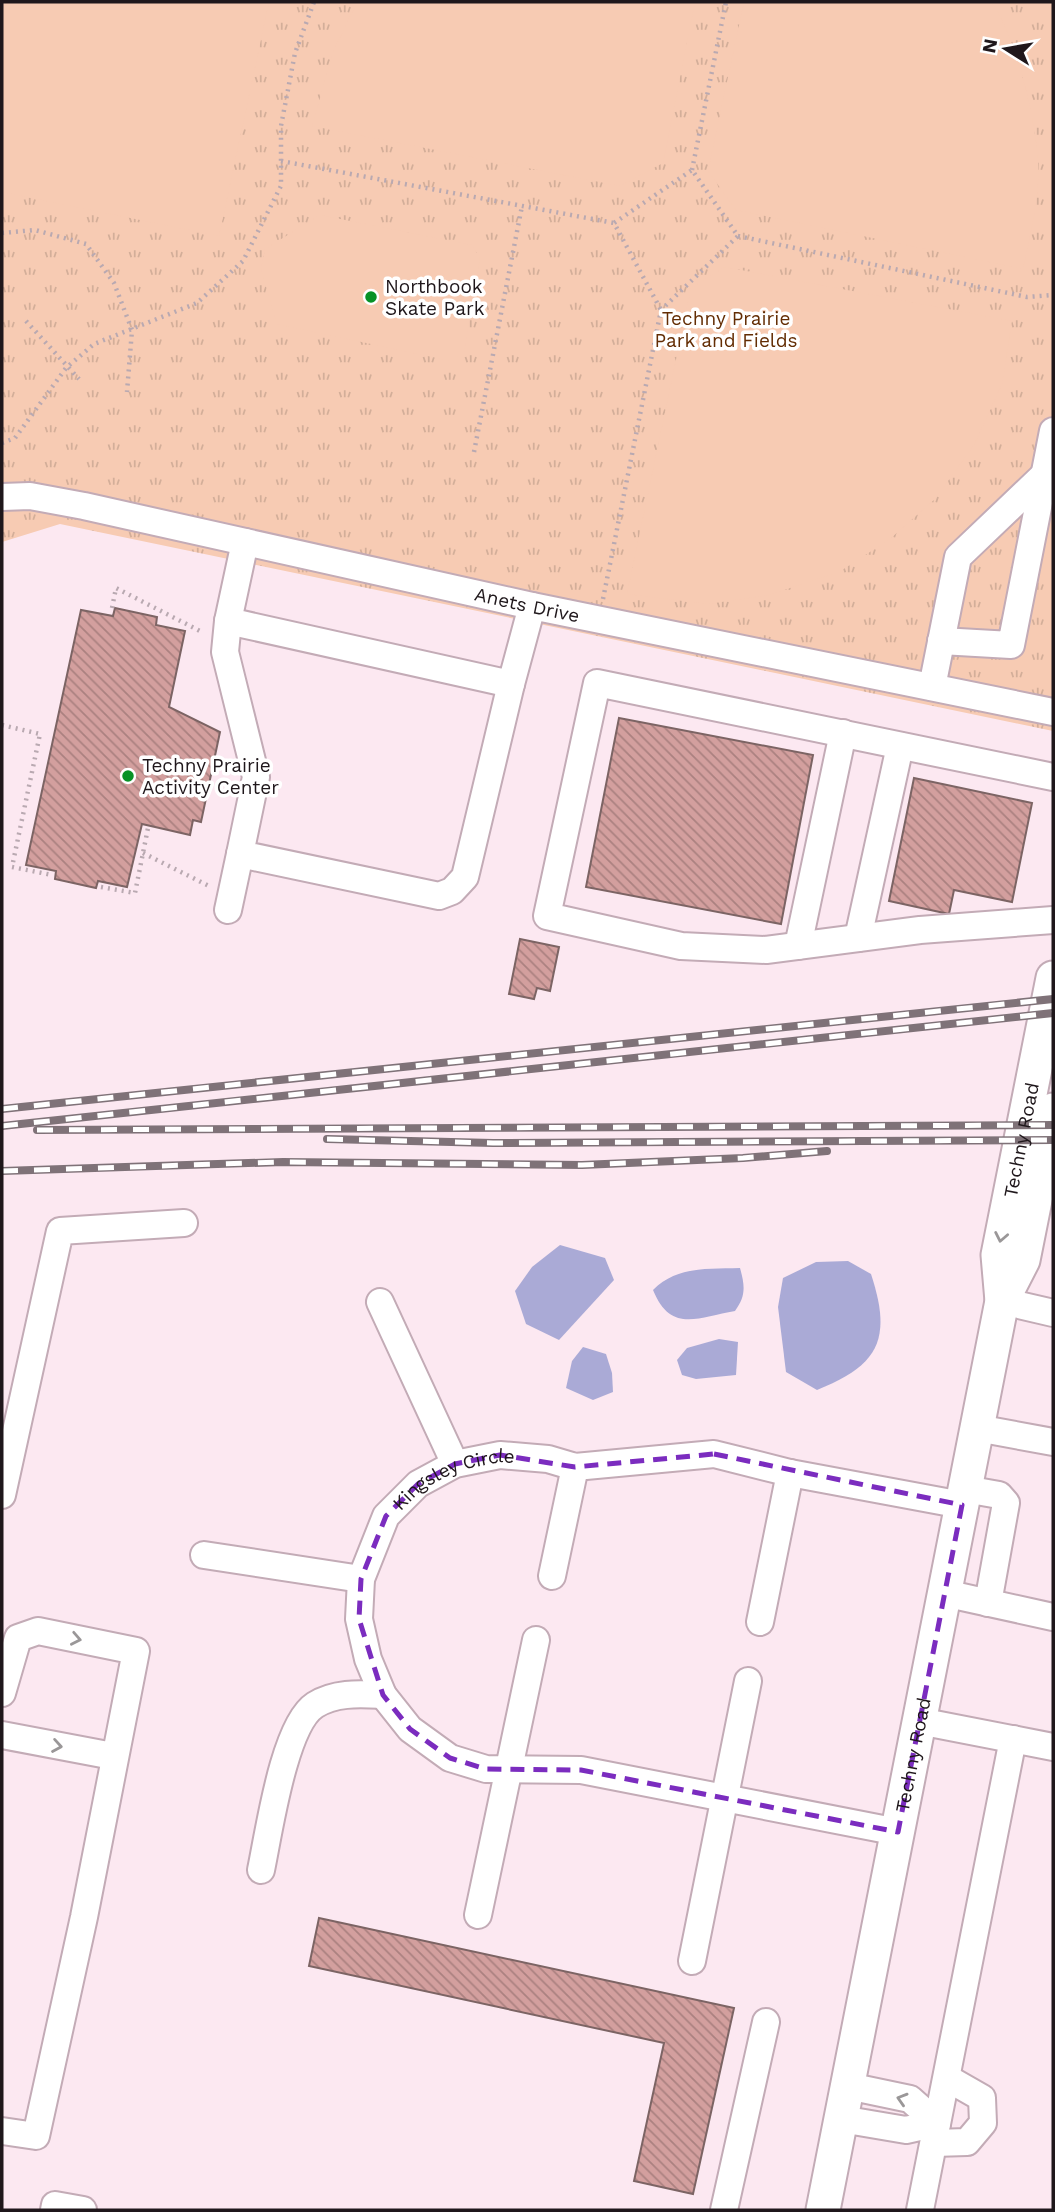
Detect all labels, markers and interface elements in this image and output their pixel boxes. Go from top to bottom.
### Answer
north arrow [971,14,1041,84]
text: N [977,37,1002,55]
place label: Northbook Skate Park [385,275,485,320]
marker: Northbook Skate Park [363,289,379,305]
park label: Techny Prairie Park and Fields [654,307,798,352]
street label: Anets Drive [473,582,582,627]
place label: Techny Prairie Activity Center [142,754,279,799]
marker: Techny Prairie Activity Center [120,768,136,784]
street label: Techny Road [998,1081,1043,1199]
one-way arrow [995,1231,1010,1243]
street label: Kingsley Circle [387,1443,516,1515]
one-way arrow [70,1630,82,1645]
street label: Techny Road [890,1695,935,1814]
one-way arrow [51,1737,63,1752]
one-way arrow [896,2092,908,2107]

